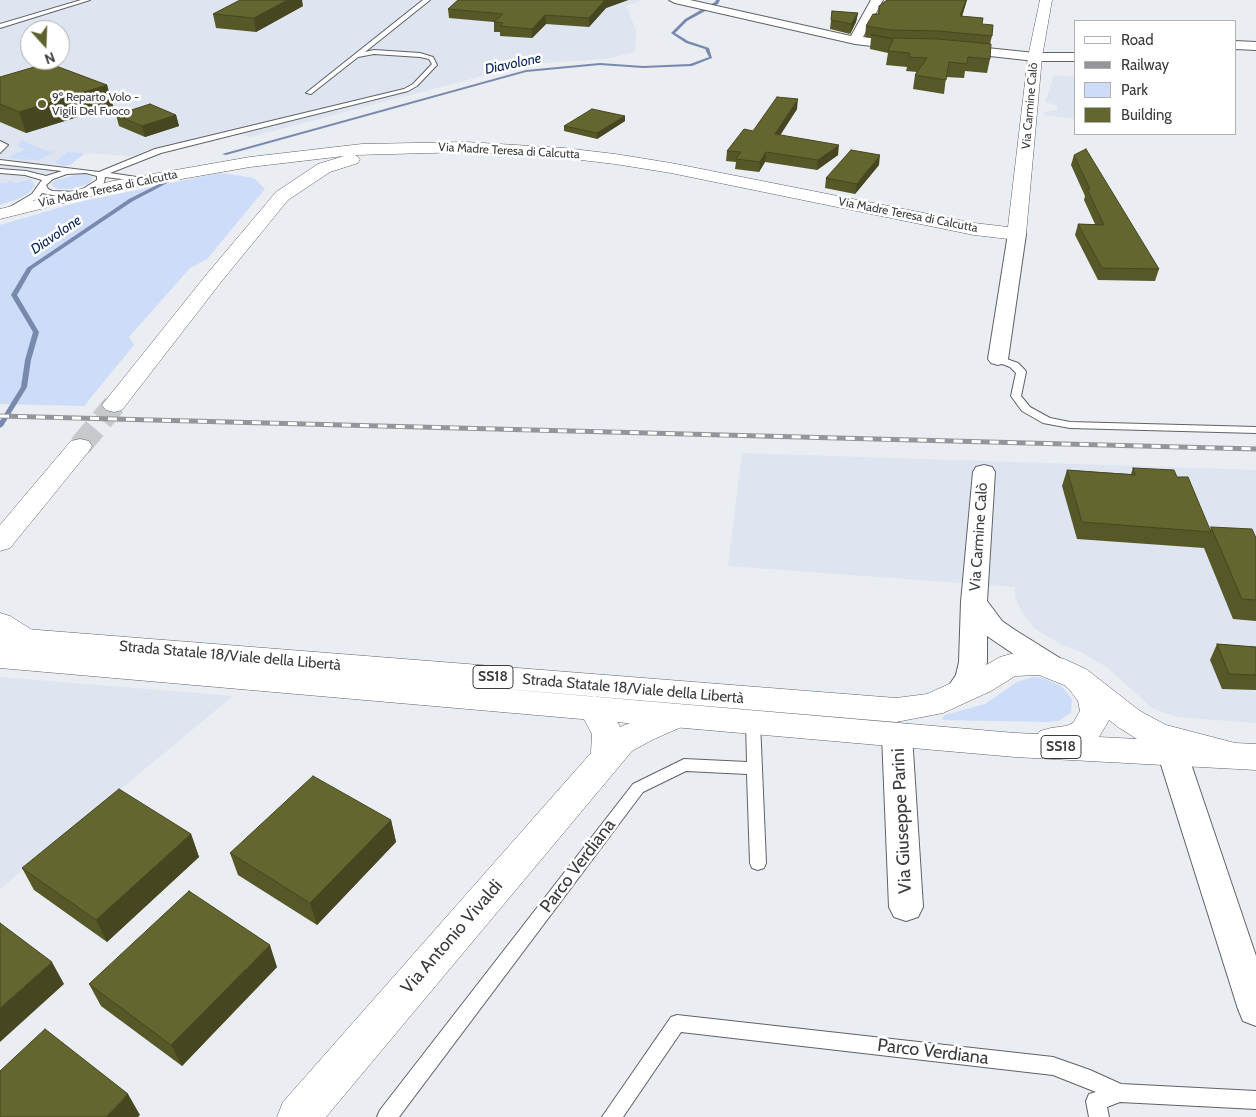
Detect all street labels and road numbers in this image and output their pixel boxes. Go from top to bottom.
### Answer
street label: Via Carmine Calò [1019,62,1041,150]
street label: Via Madre Teresa di Calcutta [438,140,580,162]
street label: Via Madre Teresa di Calcutta [37,167,179,211]
street label: Via Madre Teresa di Calcutta [837,194,979,236]
street label: Via Carmine Calò [966,482,992,592]
street label: Strada Statale 18/Viale della Libertà [118,637,342,675]
road number: SS18 [473,666,513,689]
street label: Strada Statale 18/Viale della Libertà [521,670,745,708]
road number: SS18 [1041,736,1081,759]
street label: Via Giuseppe Parini [887,748,917,894]
street label: Parco Verdiana [536,815,620,917]
street label: Via Antonio Vivaldi [397,876,507,998]
street label: Parco Verdiana [876,1034,990,1070]

